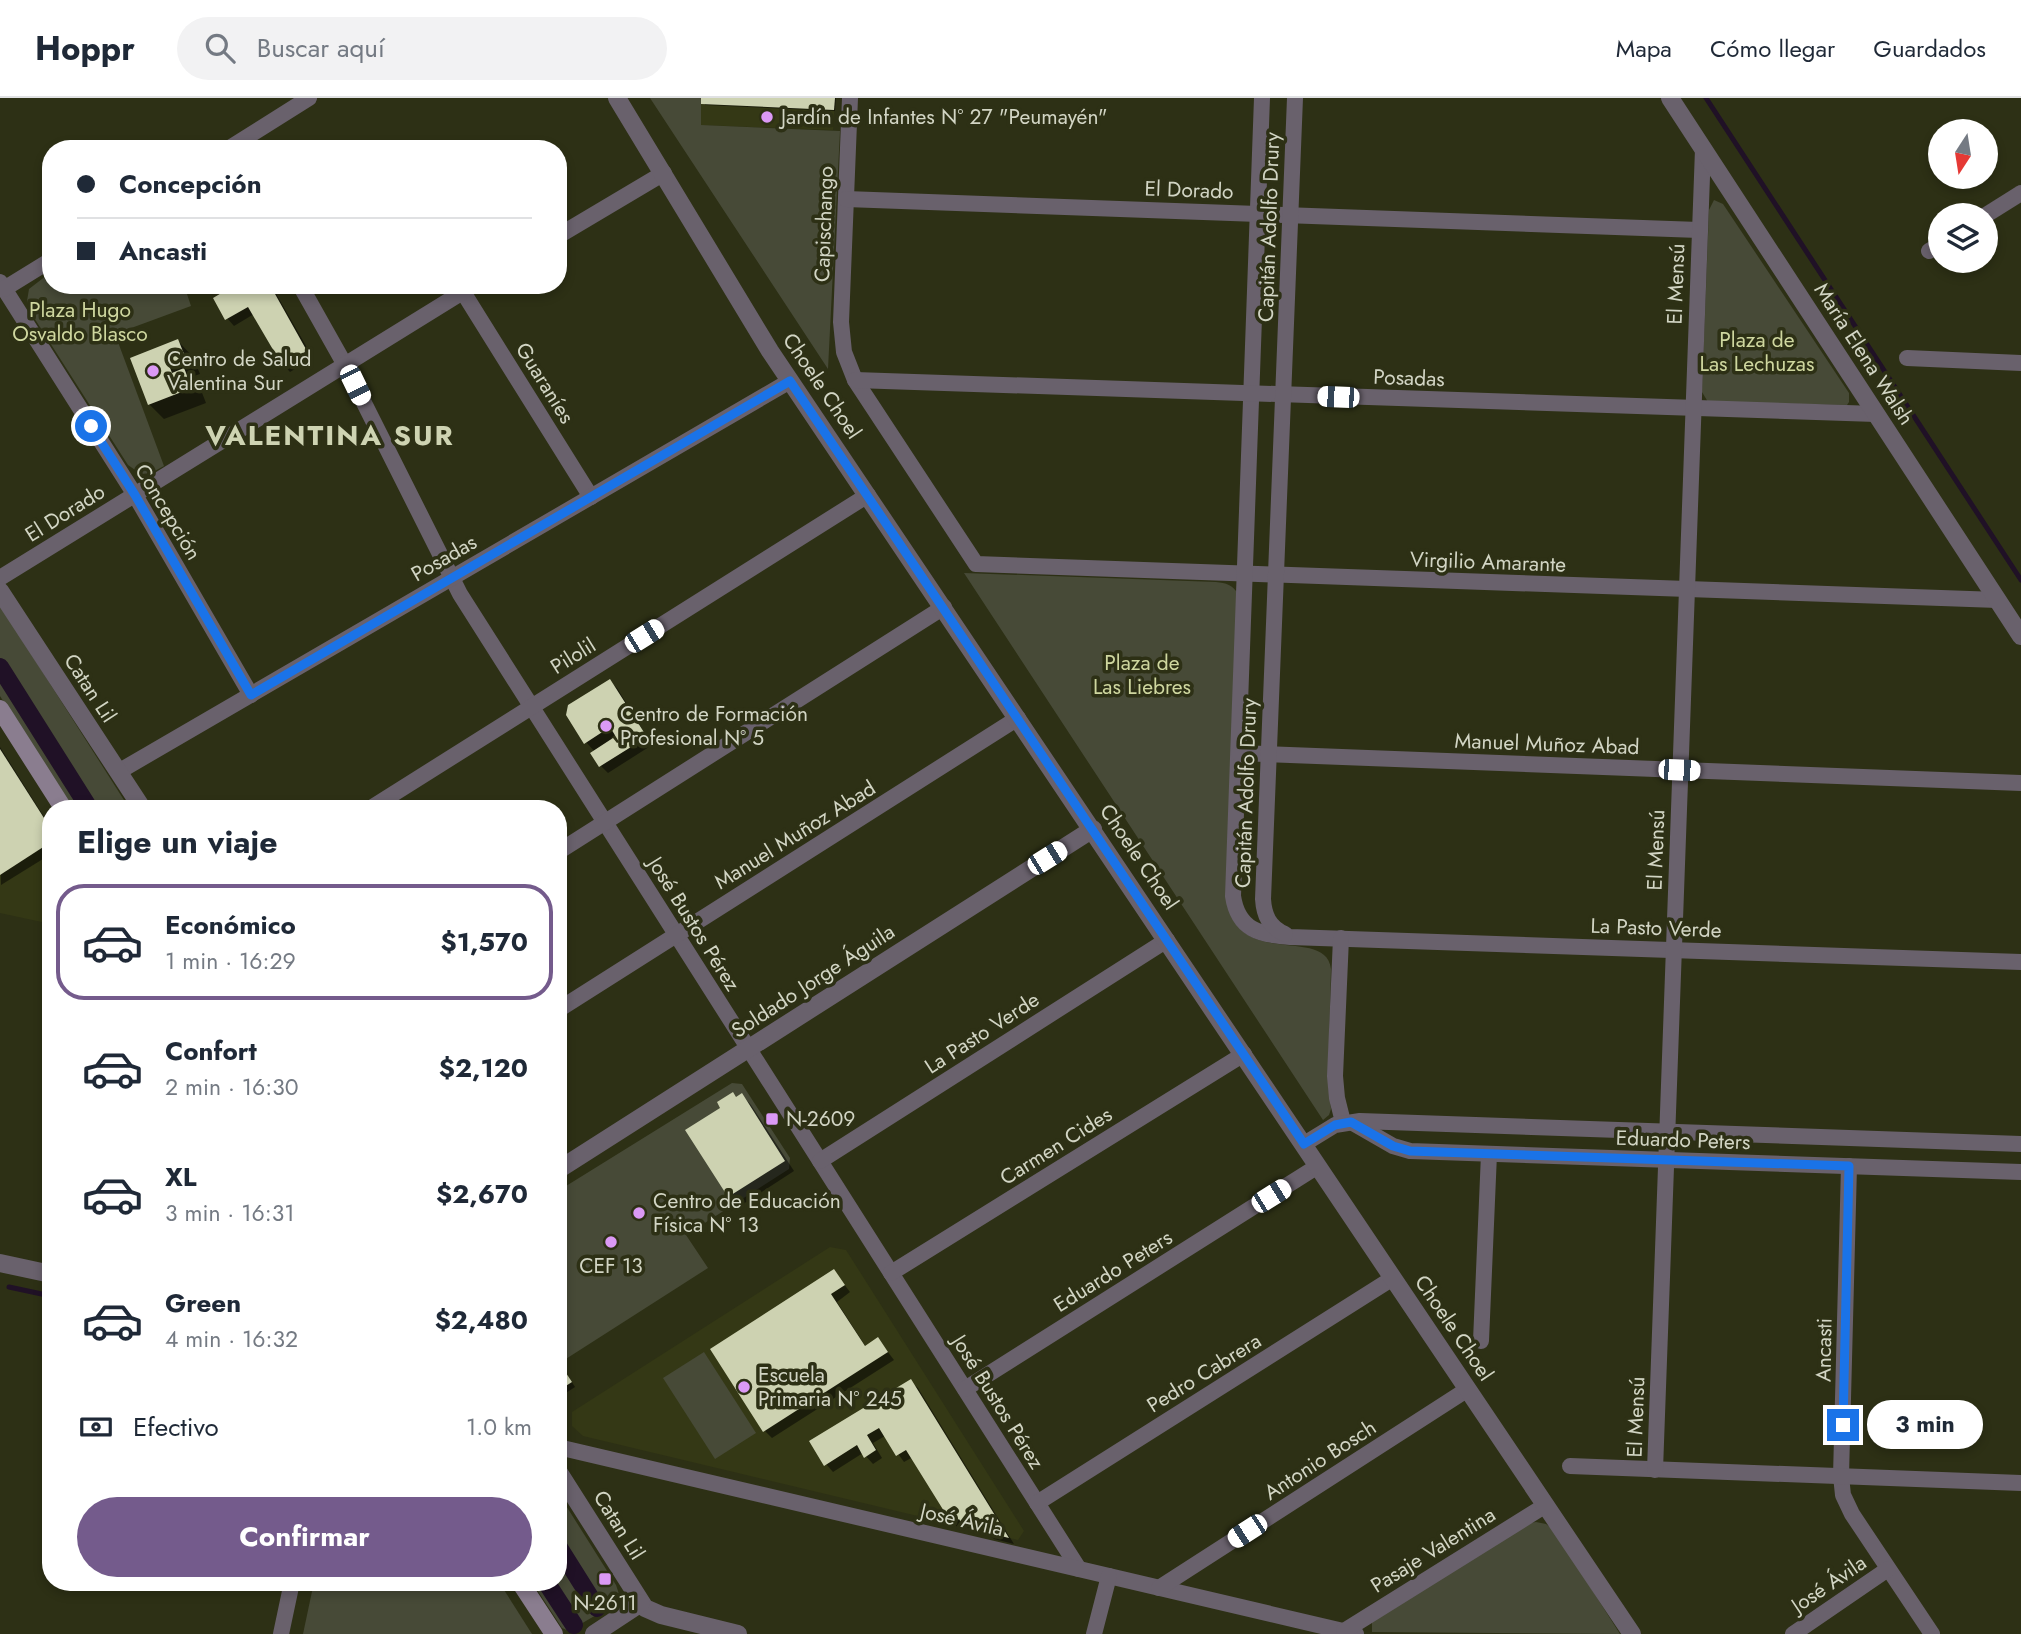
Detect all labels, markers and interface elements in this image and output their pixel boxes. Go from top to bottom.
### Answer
search box [177,17,667,80]
text: Hoppr [35,25,135,72]
icon: search [201,29,239,67]
text: Buscar aquí [257,29,385,67]
text: Mapa [1616,31,1672,66]
text: Cómo llegar [1710,31,1835,66]
text: Guardados [1873,31,1986,66]
place label: Jardín de Infantes N° 27 "Peumayén" [778,102,1108,132]
marker: Jardín de Infantes N° 27 "Peumayén" [759,109,775,125]
north arrow [1928,119,1998,189]
map controls [1928,119,1998,273]
street label: Capitán Adolfo Drury [1251,131,1287,322]
text: Concepción [119,165,262,203]
street label: Capischango [807,166,841,282]
street label: El Dorado [1144,173,1234,207]
button: layers [1928,203,1998,273]
text: Ancasti [119,232,207,270]
street label: El Mensú [1660,243,1692,325]
street label: María Elena Walsh [1807,277,1921,431]
park label: Plaza Hugo Osvaldo Blasco [12,295,148,349]
park label: Plaza de Las Lechuzas [1700,325,1814,379]
street label: Choele Choel [775,327,869,445]
street label: Guaraníes [508,337,582,429]
place label: Centro de Salud Valentina Sur [167,344,311,398]
car [337,362,374,408]
street label: Posadas [1373,362,1445,394]
marker: Centro de Salud Valentina Sur [145,363,161,379]
car [1317,386,1360,408]
route start [75,410,107,442]
district label: VALENTINA SUR [204,415,455,456]
street label: Concepción [127,458,209,566]
street label: El Dorado [19,477,111,549]
street label: Posadas [406,527,482,589]
street label: Virgilio Amarante [1409,544,1567,580]
car [621,616,668,656]
street label: Pilolil [545,630,601,682]
street label: Catan Lil [57,648,123,728]
park label: Plaza de Las Liebres [1093,648,1191,702]
street label: Capitán Adolfo Drury [1228,697,1264,888]
place label: Centro de Formación Profesional N° 5 [620,699,808,753]
marker: Centro de Formación Profesional N° 5 [598,718,614,734]
street label: Manuel Muñoz Abad [1454,726,1640,762]
car [1658,759,1701,781]
street label: Manuel Muñoz Abad [709,773,881,897]
street label: Choele Choel [1092,798,1186,916]
street label: El Mensú [1640,809,1672,891]
text: Elige un viaje [77,819,278,865]
car [1024,838,1071,878]
street label: José Bustos Pérez [639,848,748,997]
text: Económico [165,906,296,944]
icon: car [81,911,144,974]
street label: La Pasto Verde [1590,911,1722,945]
street label: Soldado Jorge Águila [725,917,901,1045]
text: $1,570 [441,923,528,961]
text: 1 min · 16:29 [165,944,296,978]
street label: La Pasto Verde [919,985,1045,1081]
text: Confort [165,1032,257,1070]
icon: car [81,1037,144,1100]
text: $2,120 [439,1049,528,1087]
text: 2 min · 16:30 [165,1070,299,1104]
street label: Carmen Cides [994,1100,1118,1192]
place label: N-2609 [786,1104,855,1134]
marker: N-2609 [764,1111,780,1127]
street label: Eduardo Peters [1615,1123,1751,1157]
text: XL [165,1158,197,1196]
icon: car [81,1163,144,1226]
text: $2,670 [436,1175,528,1213]
car [1248,1176,1295,1216]
place label: Centro de Educación Física N° 13 [653,1186,841,1240]
text: 3 min · 16:31 [165,1196,295,1230]
marker: Centro de Educación Física N° 13 [631,1205,647,1221]
street label: Eduardo Peters [1048,1223,1178,1319]
marker: CEF 13 [603,1234,619,1250]
place label: CEF 13 [579,1251,643,1281]
street label: Choele Choel [1407,1269,1501,1387]
text: Green [165,1284,241,1322]
icon: car [81,1289,144,1352]
text: $2,480 [435,1301,528,1339]
street label: Ancasti [1808,1318,1840,1382]
text: 4 min · 16:32 [165,1322,298,1356]
street label: José Bustos Pérez [943,1326,1052,1475]
street label: Pedro Cabrera [1141,1326,1267,1420]
place label: Escuela Primaria N° 245 [758,1360,902,1414]
street label: El Mensú [1620,1376,1652,1458]
marker: Escuela Primaria N° 245 [736,1379,752,1395]
callout: 3 min [1868,1400,1983,1450]
text: 3 min [1895,1407,1955,1441]
icon: cash [77,1408,115,1446]
text: Efectivo [133,1408,219,1446]
route end [1827,1409,1859,1441]
text: 1.0 km [466,1410,532,1444]
street label: Antonio Bosch [1258,1412,1382,1508]
street label: Catan Lil [586,1485,652,1565]
street label: José Ávila [915,1495,1007,1544]
button: Confirmar [77,1497,532,1577]
street label: Pasaje Valentina [1365,1500,1501,1600]
car [1224,1511,1271,1551]
street label: José Ávila [1783,1548,1872,1622]
marker: N-2611 [597,1571,613,1587]
place label: N-2611 [573,1588,637,1618]

